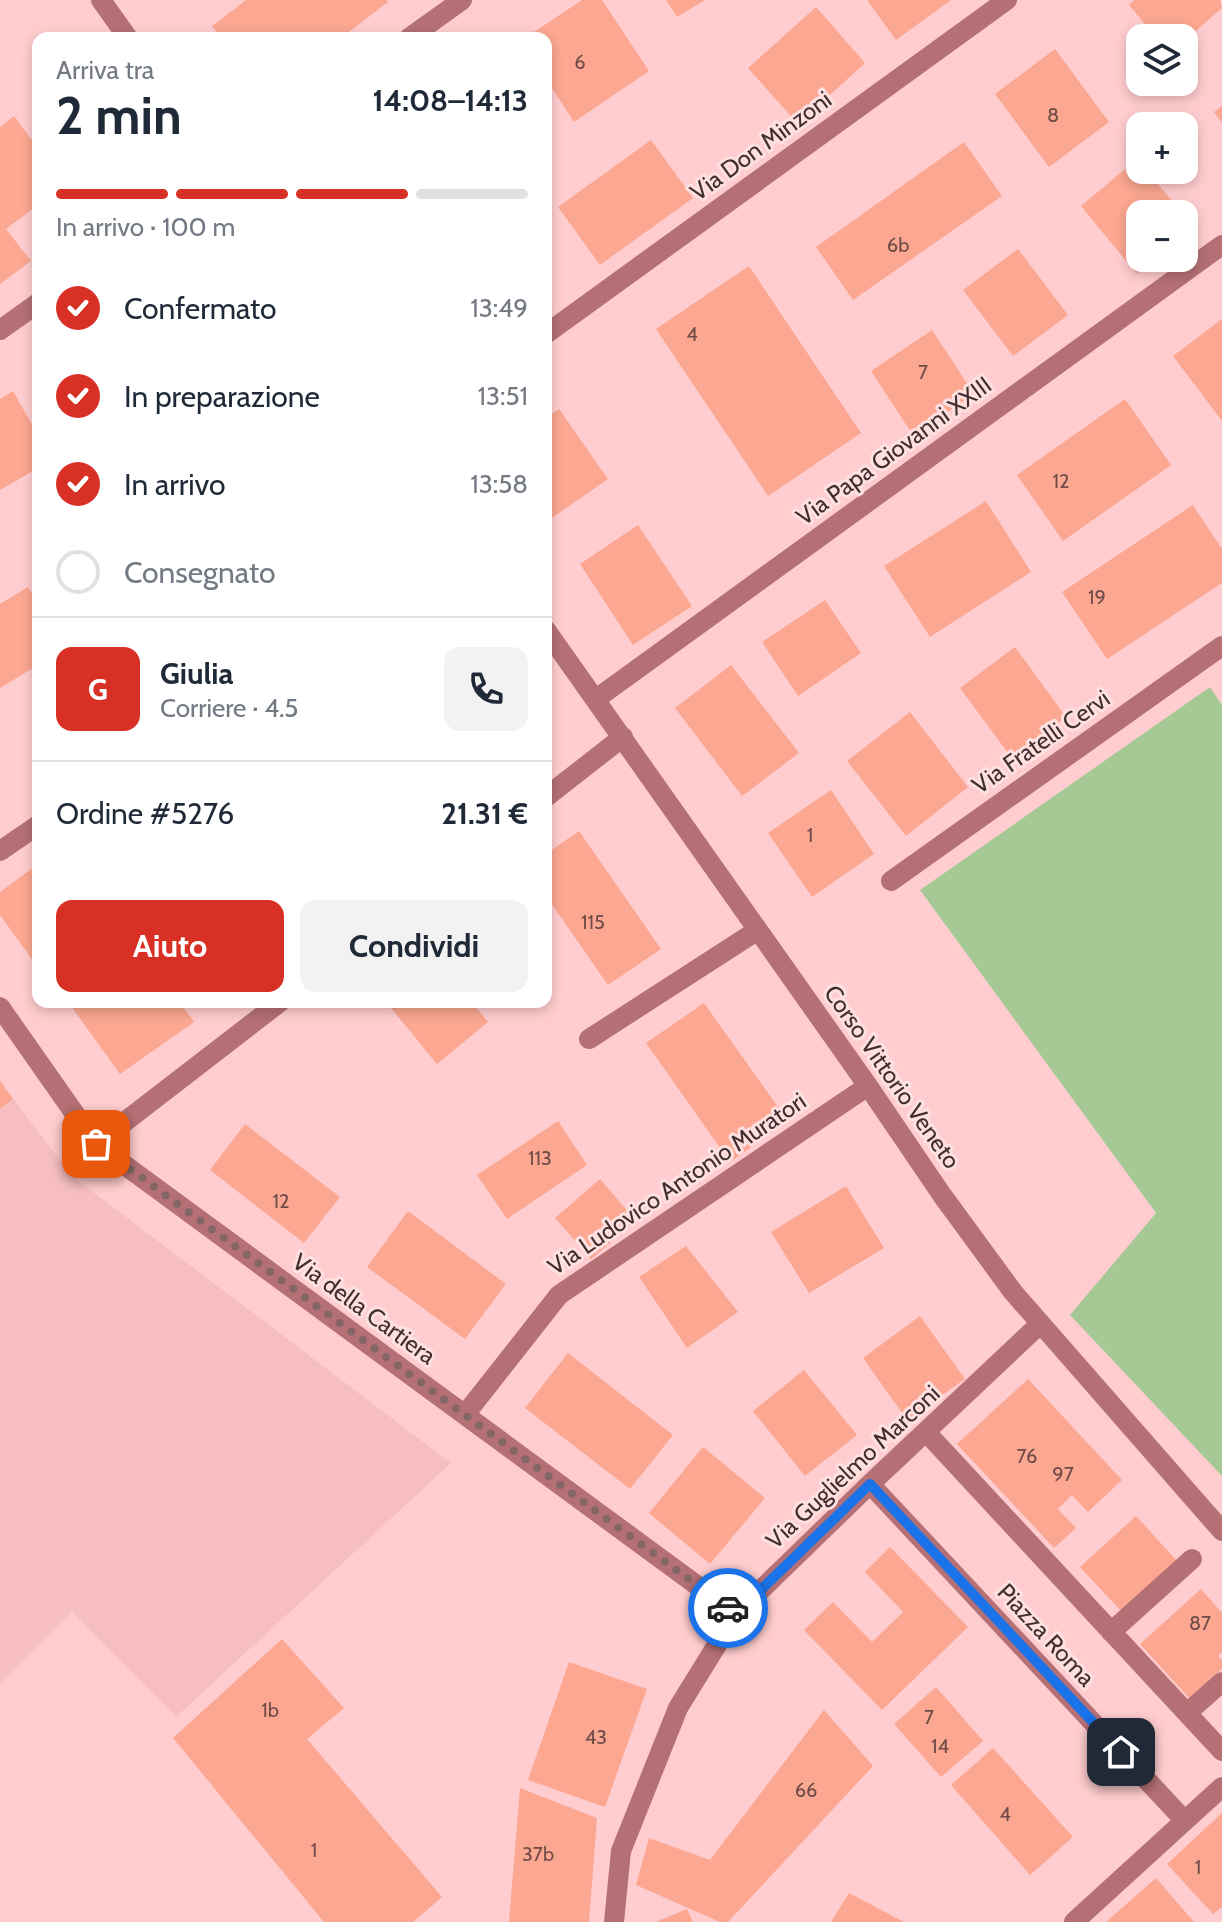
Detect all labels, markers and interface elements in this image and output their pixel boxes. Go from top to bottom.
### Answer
map controls [1126,24,1198,272]
button: layers [1126,24,1198,96]
house number: 6 [574,50,586,74]
text: Arriva tra [56,54,154,86]
text: 14:08–14:13 [373,82,528,119]
text: 2 min [56,84,182,147]
street label: Via Don Minzoni [684,85,837,207]
house number: 8 [1047,103,1059,127]
button: + [1126,112,1198,184]
button: − [1126,200,1198,272]
text: In arrivo · 100 m [56,211,235,243]
house number: 6b [887,233,909,257]
icon: check [56,286,100,330]
text: Confermato [124,290,277,327]
text: 13:49 [470,292,528,324]
house number: 4 [686,322,698,346]
house number: 7 [918,360,928,384]
street label: Via Papa Giovanni XXIII [790,370,997,531]
icon: check [56,374,100,418]
text: In preparazione [124,378,320,415]
text: 13:51 [478,380,528,412]
icon: check [56,462,100,506]
text: In arrivo [124,466,226,503]
text: 13:58 [470,468,528,500]
house number: 12 [1053,469,1070,493]
text: Consegnato [124,554,275,591]
house number: 19 [1088,585,1106,609]
button: phone [444,647,528,731]
text: Giulia [160,655,234,692]
text: G [88,671,108,708]
street label: Via Fratelli Cervi [966,683,1115,800]
text: Corriere · 4.5 [160,692,298,724]
text: Ordine #5276 [56,795,234,832]
text: 21.31 € [441,795,528,832]
house number: 1 [807,823,813,847]
button: Aiuto [56,900,284,992]
button: Condividi [300,900,528,992]
house number: 115 [581,910,605,934]
street label: Corso Vittorio Veneto [818,979,967,1174]
street label: Via Ludovico Antonio Muratori [542,1086,811,1281]
pin [62,1110,130,1178]
icon: bag [74,1122,118,1166]
house number: 113 [528,1146,552,1170]
house number: 12 [273,1189,290,1213]
street label: Via della Cartiera [287,1247,442,1371]
street label: Via Guglielmo Marconi [760,1379,946,1555]
house number: 76 [1017,1444,1037,1468]
house number: 97 [1052,1462,1074,1486]
courier [688,1568,768,1648]
street label: Piazza Roma [992,1577,1101,1692]
icon: car [706,1586,750,1630]
house number: 87 [1189,1611,1211,1635]
house number: 1b [261,1698,279,1722]
house number: 7 [924,1705,934,1729]
pin [1087,1718,1155,1786]
house number: 43 [585,1725,607,1749]
icon: home [1099,1730,1143,1774]
house number: 14 [931,1734,949,1758]
house number: 66 [795,1778,817,1802]
house number: 4 [999,1802,1011,1826]
house number: 1 [311,1838,317,1862]
house number: 37b [522,1842,554,1866]
house number: 1 [1195,1855,1201,1879]

